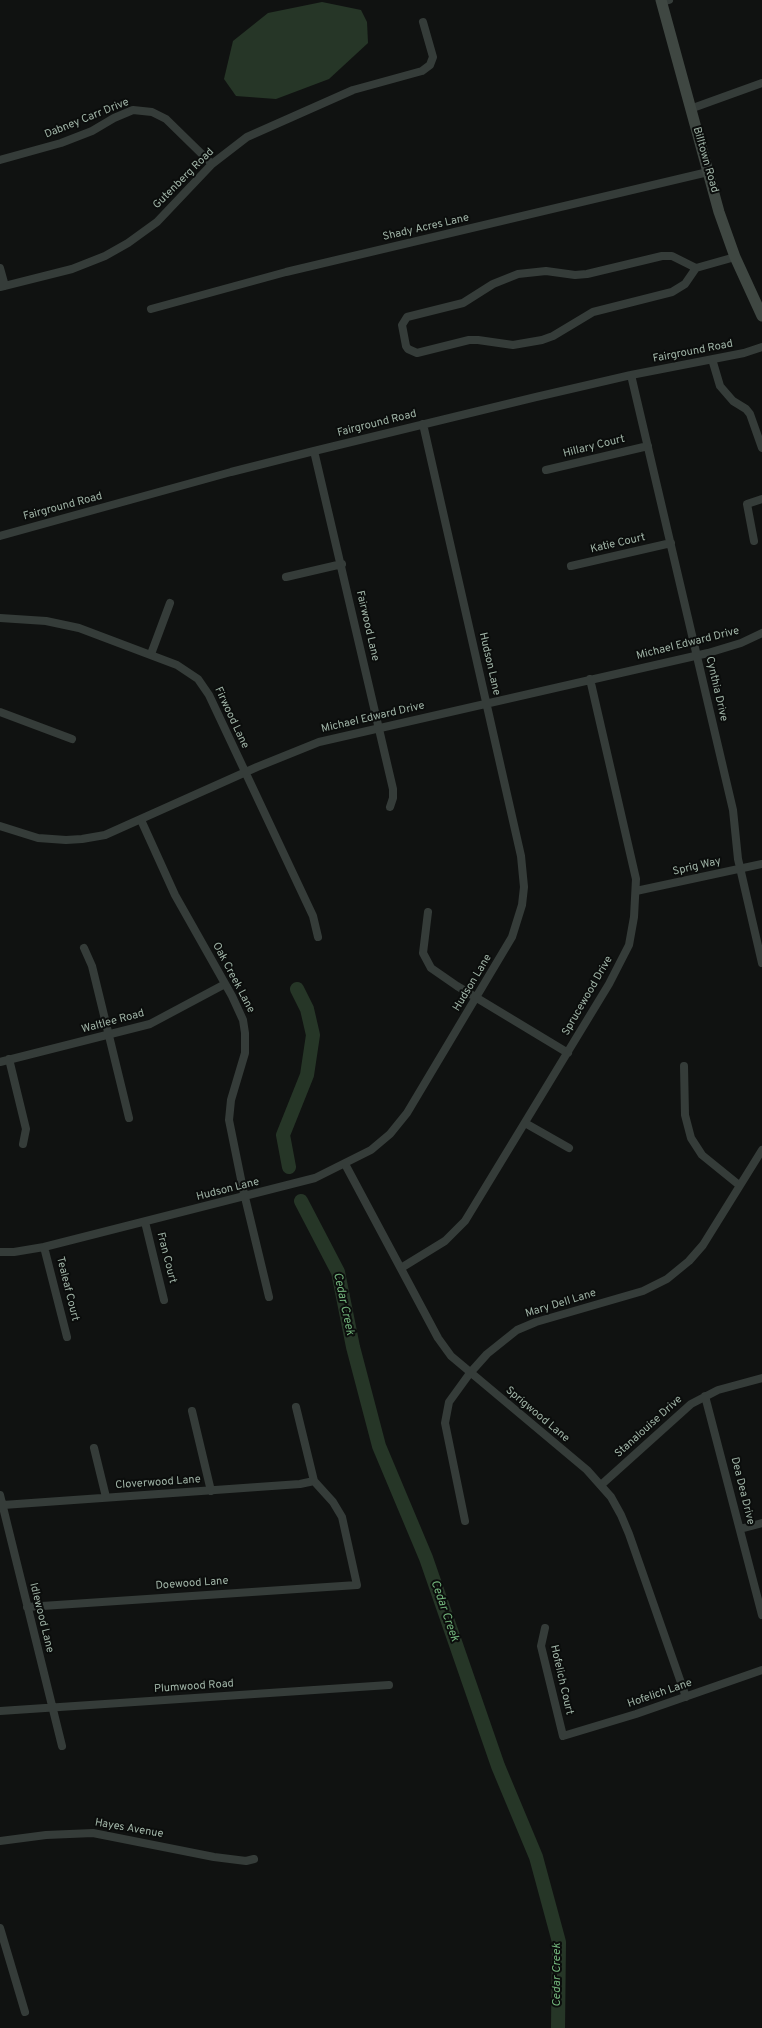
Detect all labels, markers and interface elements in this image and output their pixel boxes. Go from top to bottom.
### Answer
street label: Dabney Carr Drive [43,96,131,142]
street label: Billtown Road [689,126,721,194]
street label: Gutenberg Road [151,146,217,212]
street label: Shady Acres Lane [382,212,470,244]
street label: Fairground Road [652,338,734,366]
street label: Fairground Road [336,408,418,440]
street label: Hillary Court [562,433,626,461]
street label: Fairground Road [22,490,104,524]
street label: Katie Court [589,531,647,557]
street label: Fairwood Lane [353,590,381,662]
street label: Michael Edward Drive [635,625,741,663]
street label: Hudson Lane [475,631,503,697]
street label: Cynthia Drive [702,655,730,723]
street label: Firwood Lane [211,685,251,751]
street label: Michael Edward Drive [320,700,426,736]
street label: Sprig Way [672,855,722,879]
street label: Oak Creek Lane [209,940,257,1016]
street label: Hudson Lane [451,952,495,1014]
street label: Sprucewood Drive [560,954,616,1038]
street label: Waltlee Road [80,1007,146,1037]
street label: Hudson Lane [195,1176,261,1204]
street label: Fran Court [153,1231,179,1285]
street label: Tealeaf Court [53,1255,81,1323]
water label: Cedar Creek [329,1271,357,1337]
street label: Mary Dell Lane [524,1287,598,1321]
street label: Sprigwood Lane [502,1384,572,1446]
street label: Stanalouise Drive [613,1393,685,1461]
street label: Dea Dea Drive [727,1456,757,1526]
street label: Cloverwood Lane [115,1473,201,1493]
street label: Doewood Lane [155,1575,229,1593]
water label: Cedar Creek [427,1578,461,1644]
street label: Idlewood Lane [26,1582,56,1654]
street label: Hofelich Court [547,1644,575,1716]
street label: Hofelich Lane [626,1677,694,1711]
street label: Plumwood Road [154,1678,234,1696]
street label: Hayes Avenue [94,1816,164,1842]
water label: Cedar Creek [551,1943,565,2007]

